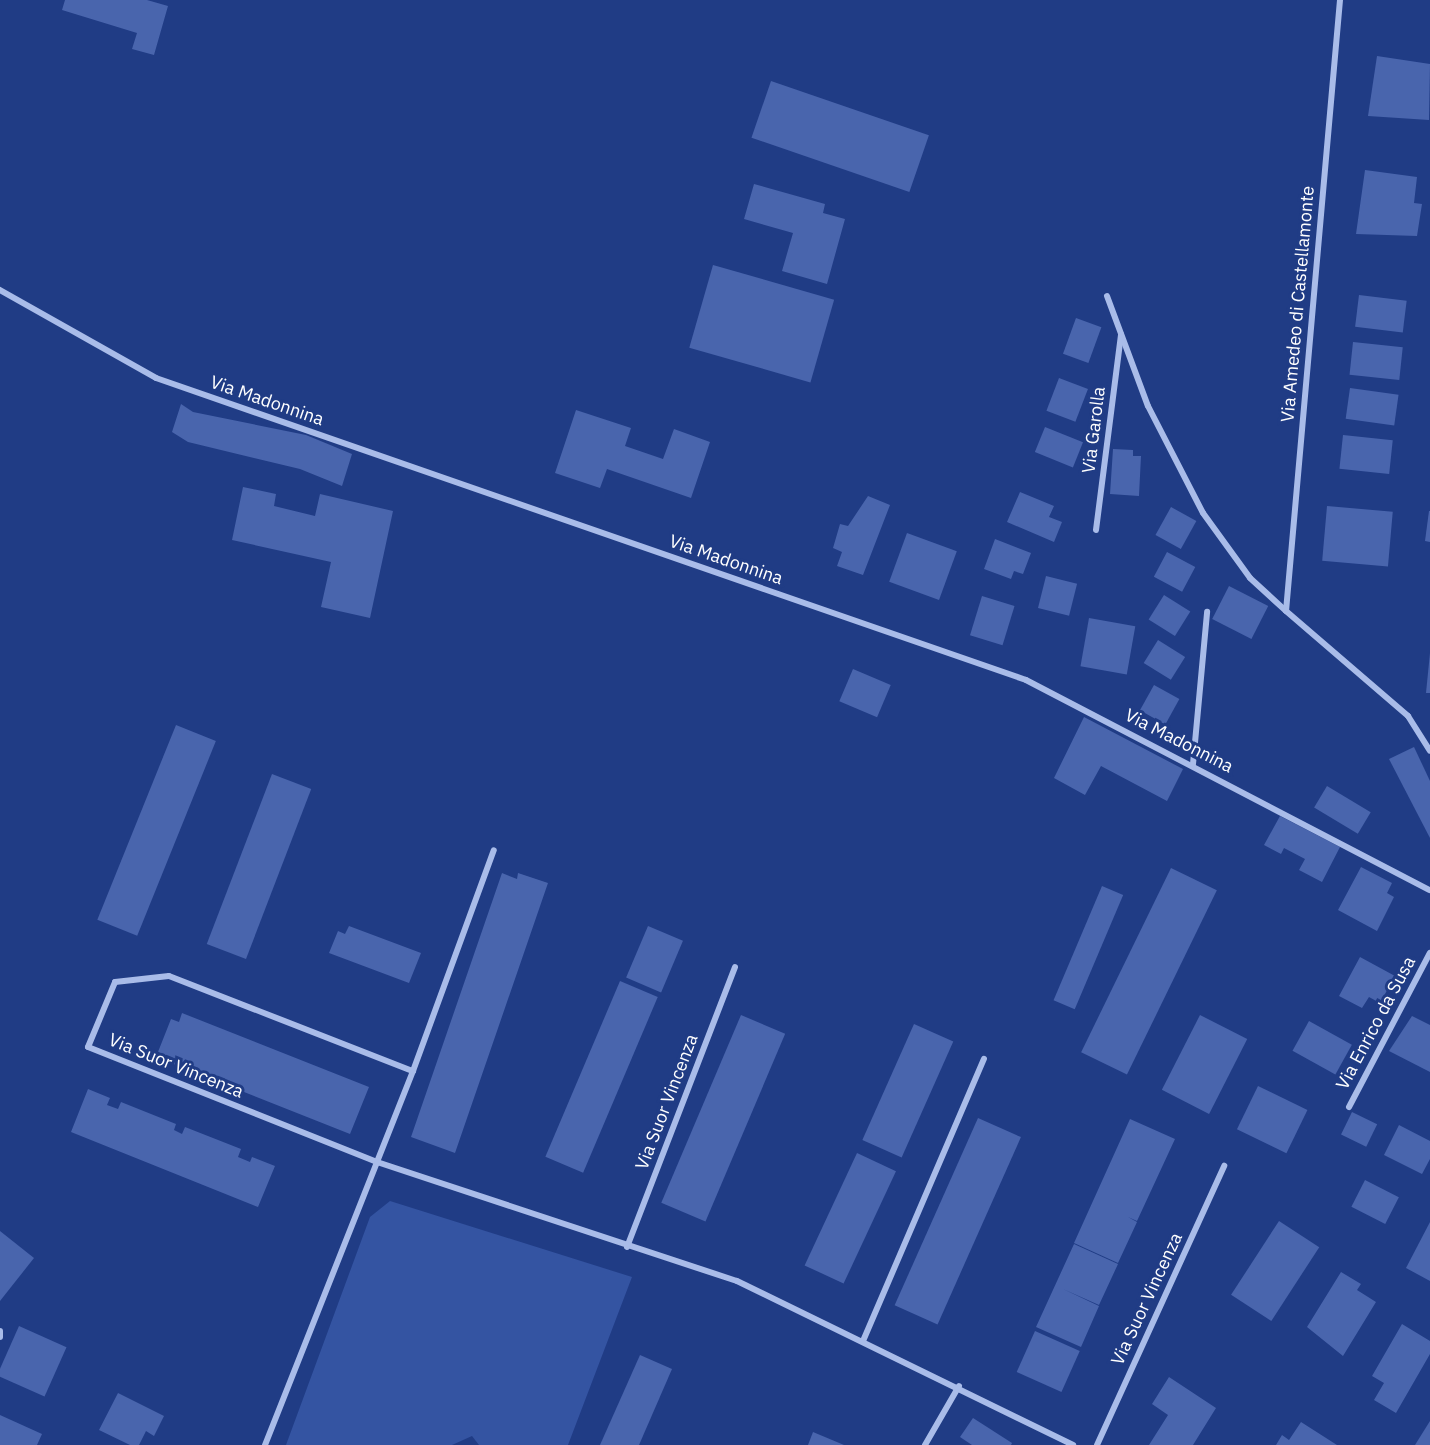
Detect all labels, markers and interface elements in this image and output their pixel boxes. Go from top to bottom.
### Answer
street label: Via Amedeo di Castellamonte [1277,185,1319,423]
street label: Via Madonnina [207,371,327,431]
street label: Via Garolla [1078,385,1110,475]
street label: Via Madonnina [666,530,786,590]
street label: Via Madonnina [1121,704,1237,778]
street label: Via Enrico da Susa [1332,953,1420,1093]
street label: Via Suor Vincenza [105,1029,247,1103]
street label: Via Suor Vincenza [631,1031,703,1173]
street label: Via Suor Vincenza [1107,1229,1187,1369]

